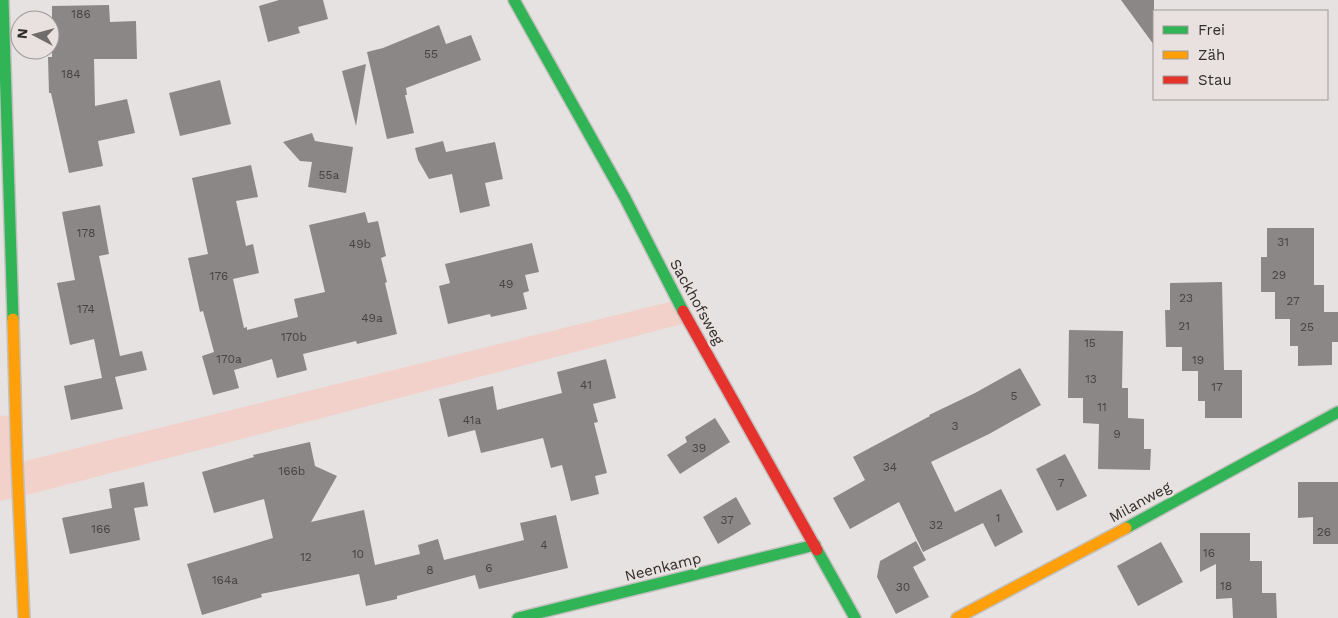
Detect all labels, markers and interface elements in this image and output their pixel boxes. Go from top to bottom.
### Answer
house number: 186 [71,7,91,21]
north arrow [10,10,60,60]
legend [1153,10,1328,100]
text: Frei [1198,21,1225,39]
text: N [14,28,31,40]
text: Zäh [1198,46,1225,64]
house number: 55 [424,47,438,61]
house number: 184 [61,67,81,81]
text: Stau [1198,71,1232,89]
house number: 55a [319,168,340,182]
house number: 178 [77,226,95,240]
house number: 31 [1277,235,1289,249]
house number: 49b [349,237,371,251]
street label: Sackhofsweg [666,256,728,348]
house number: 29 [1272,268,1286,282]
house number: 176 [210,269,228,283]
house number: 49 [499,277,513,291]
house number: 23 [1179,291,1193,305]
house number: 27 [1286,294,1300,308]
house number: 174 [77,302,95,316]
house number: 49a [361,311,383,325]
house number: 21 [1178,319,1190,333]
house number: 25 [1300,320,1314,334]
house number: 170b [281,330,307,344]
house number: 15 [1084,336,1096,350]
house number: 170a [216,352,242,366]
house number: 19 [1192,353,1204,367]
house number: 13 [1085,372,1097,386]
house number: 41 [580,378,592,392]
house number: 17 [1211,380,1223,394]
house number: 5 [1011,389,1018,403]
house number: 11 [1097,400,1107,414]
house number: 41a [463,413,482,427]
house number: 3 [952,419,959,433]
house number: 9 [1113,427,1121,441]
house number: 39 [692,441,706,455]
house number: 34 [883,460,897,474]
house number: 166b [279,464,305,478]
house number: 7 [1058,476,1065,490]
street label: Milanweg [1106,478,1174,526]
house number: 1 [996,511,1000,525]
house number: 37 [720,513,734,527]
house number: 32 [929,518,943,532]
house number: 166 [91,522,111,536]
house number: 26 [1317,525,1331,539]
house number: 4 [540,538,548,552]
house number: 16 [1203,546,1215,560]
house number: 10 [352,547,364,561]
street label: Neenkamp [623,549,703,585]
house number: 12 [300,550,312,564]
house number: 6 [485,561,493,575]
house number: 8 [426,563,434,577]
house number: 164a [212,573,238,587]
house number: 18 [1220,579,1232,593]
house number: 30 [896,580,910,594]

